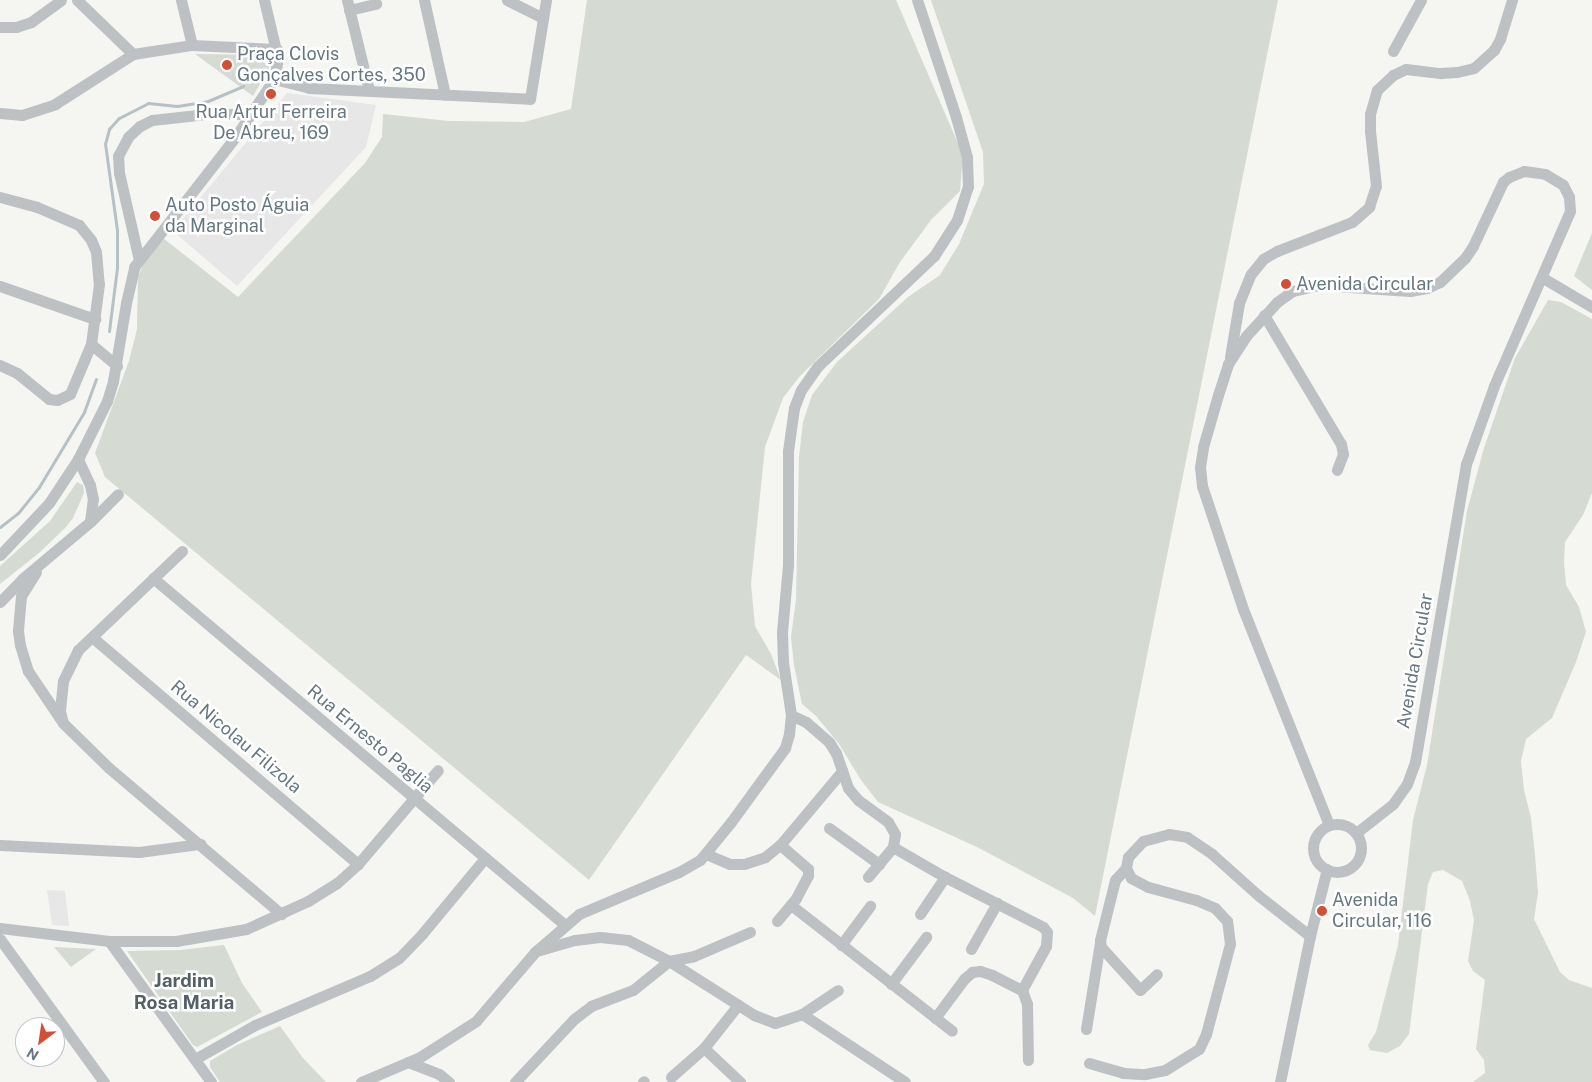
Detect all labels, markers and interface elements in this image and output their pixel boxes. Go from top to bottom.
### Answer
place label: Praça Clovis Gonçalves Cortes, 350 [237,44,426,86]
marker: Praça Clovis Gonçalves Cortes, 350 [221,59,233,71]
marker: Rua Artur Ferreira De Abreu, 169 [265,88,277,100]
place label: Rua Artur Ferreira De Abreu, 169 [195,102,347,144]
place label: Auto Posto Águia da Marginal [165,195,309,238]
marker: Auto Posto Águia da Marginal [149,210,161,222]
place label: Avenida Circular [1296,273,1433,295]
marker: Avenida Circular [1280,278,1292,290]
street label: Avenida Circular [1392,592,1438,730]
street label: Rua Nicolau Filizola [166,676,306,798]
street label: Rua Ernesto Paglia [303,680,437,798]
place label: Avenida Circular, 116 [1332,890,1432,932]
marker: Avenida Circular, 116 [1316,905,1328,917]
district label: Jardim Rosa Maria [134,970,234,1014]
north arrow [15,1017,65,1067]
text: N [24,1044,42,1064]

